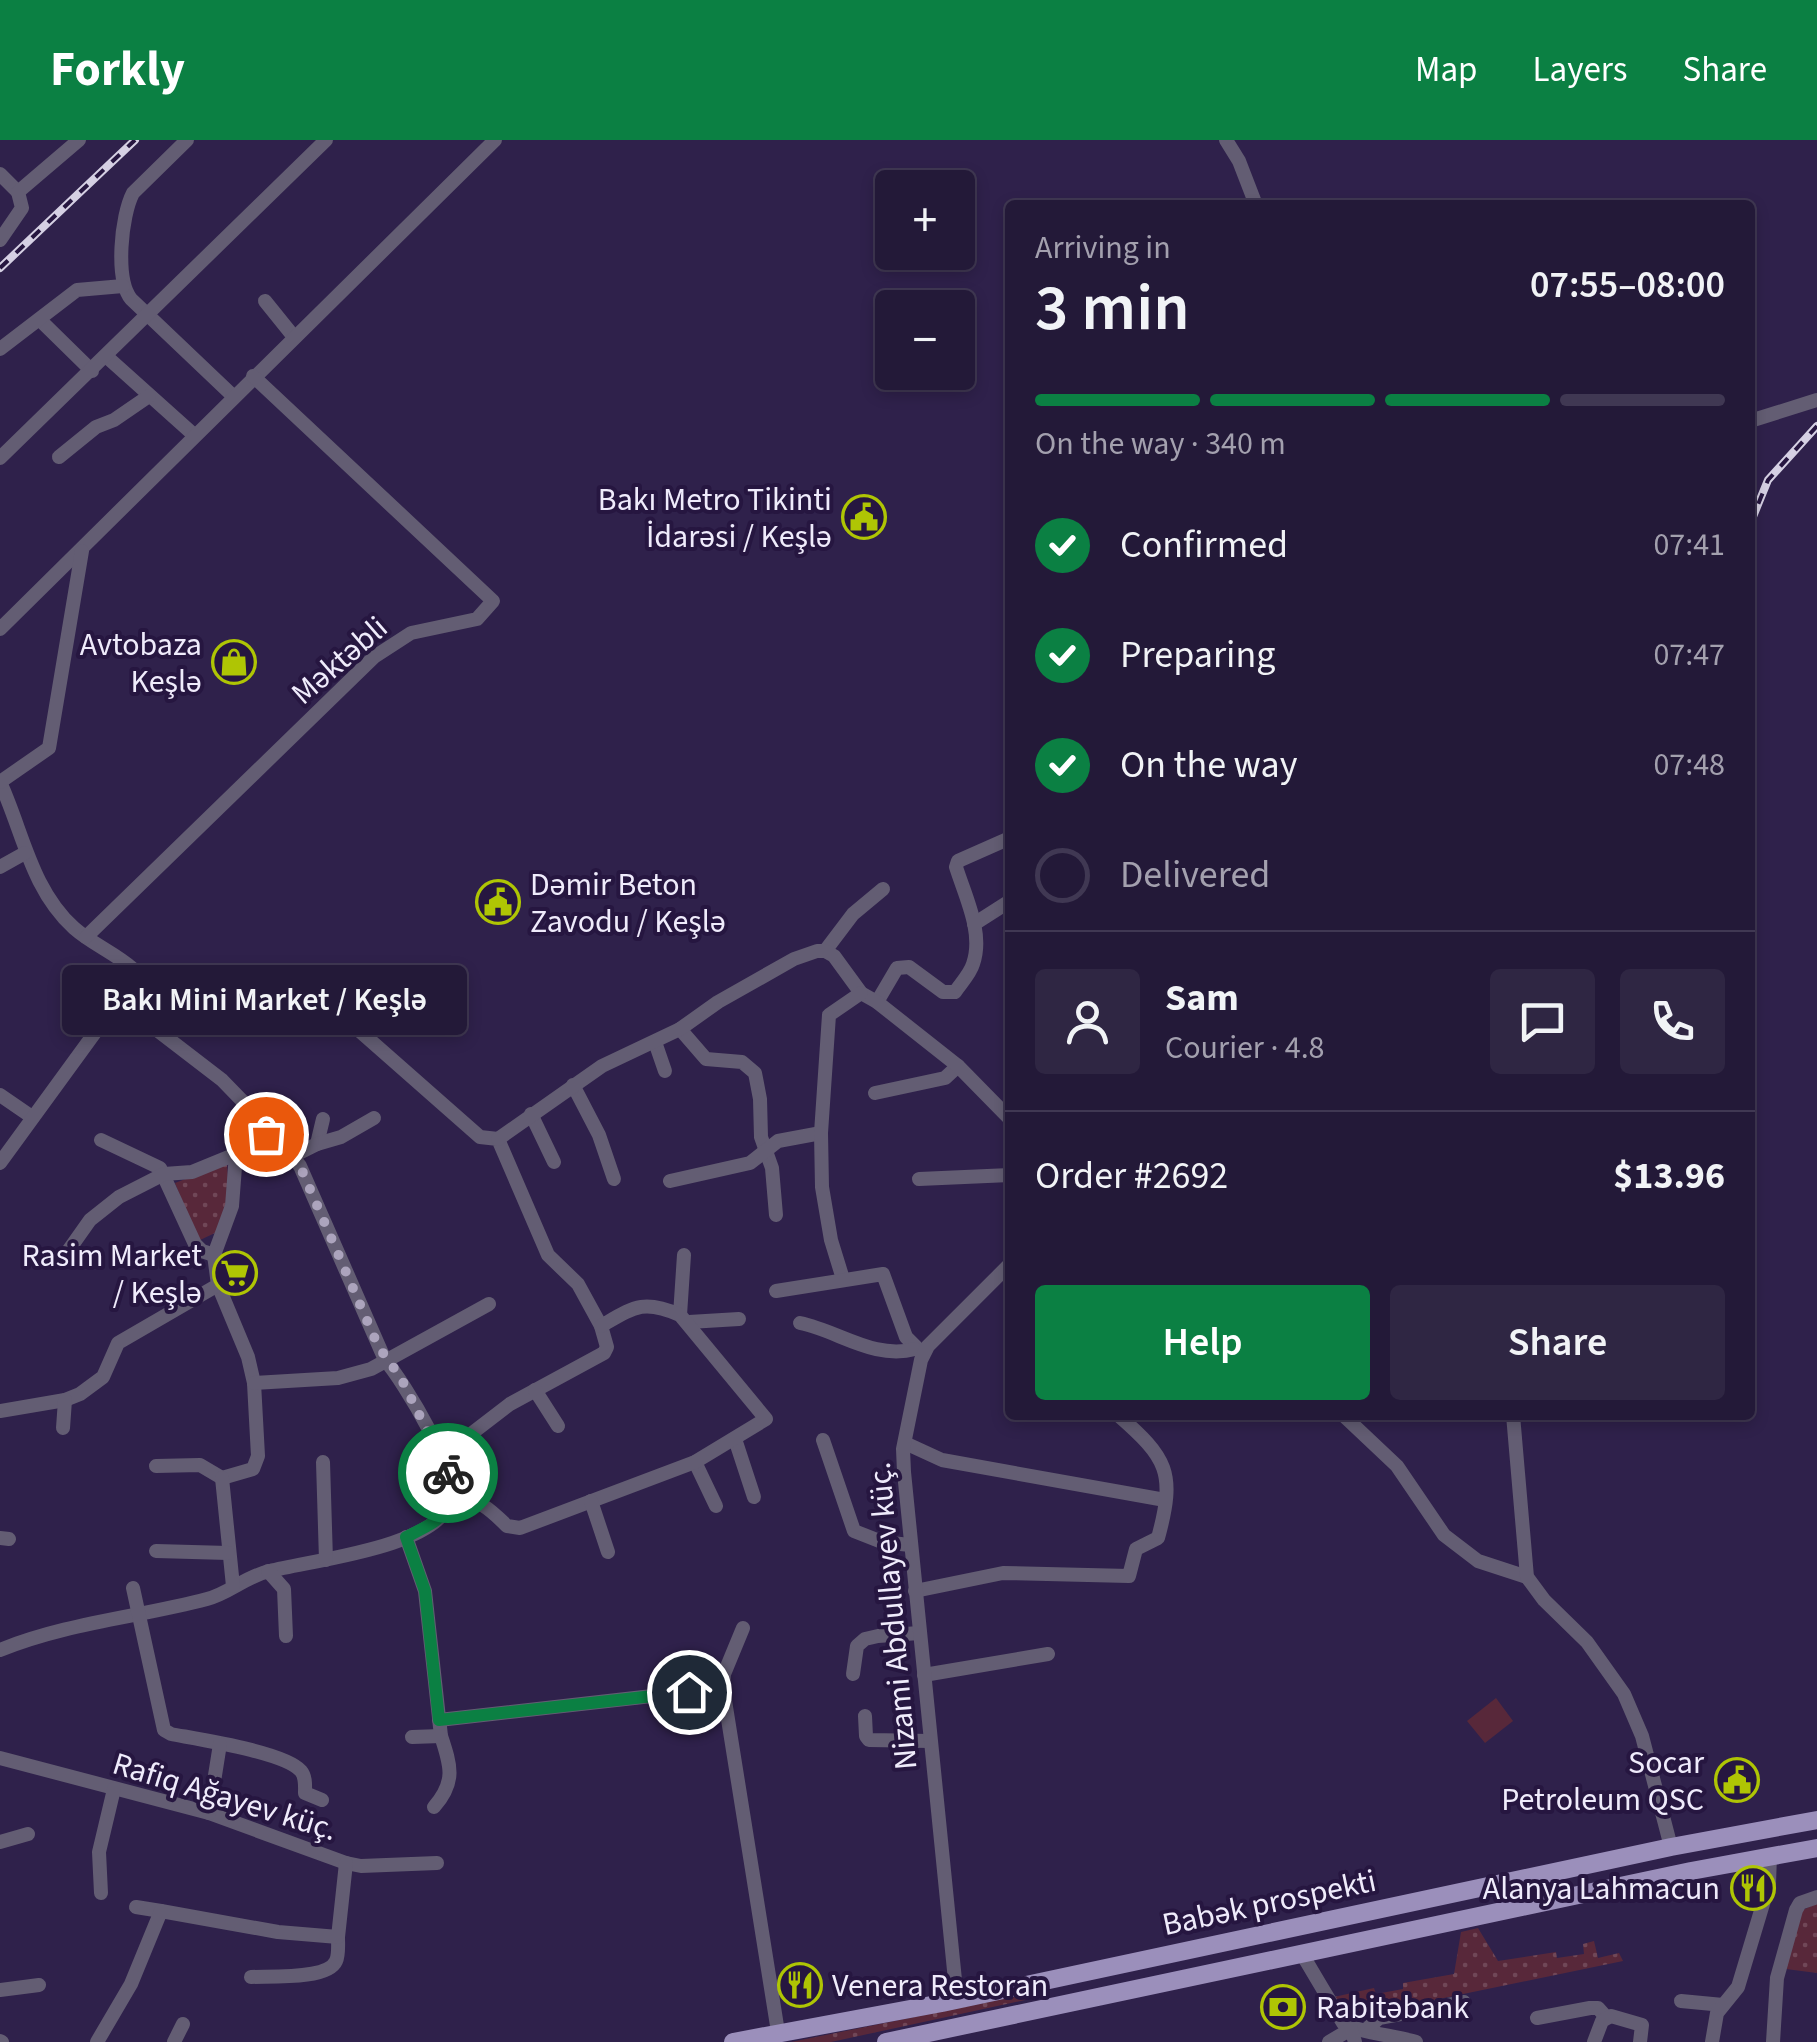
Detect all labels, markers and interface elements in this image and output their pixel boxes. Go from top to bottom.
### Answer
text: Forkly [50,36,185,104]
text: Map [1415,45,1478,95]
text: Layers [1533,45,1627,95]
text: Share [1682,45,1767,95]
map controls [875,170,975,390]
button: + [875,170,975,270]
text: Arriving in [1035,225,1171,271]
text: 07:55–08:00 [1530,258,1725,312]
text: 3 min [1035,262,1190,355]
button: − [875,290,975,390]
text: On the way · 340 m [1035,421,1286,467]
place label: Bakı Metro Tikinti İdarəsi / Keşlə [598,477,832,560]
public building icon: Bakı Metro Tikinti İdarəsi / Keşlə [841,494,887,540]
icon: check [1035,518,1090,573]
text: Confirmed [1120,518,1288,572]
text: 07:41 [1653,522,1725,568]
street label: Məktəbli [281,606,398,716]
place label: Avtobaza Keşlə [80,622,202,705]
icon: check [1035,628,1090,683]
text: Preparing [1120,628,1275,682]
text: 07:47 [1653,632,1725,678]
shop icon: Avtobaza Keşlə [211,639,257,685]
icon: check [1035,738,1090,793]
text: On the way [1120,738,1297,792]
text: 07:48 [1653,742,1725,788]
text: Delivered [1120,848,1270,902]
place label: Dəmir Beton Zavodu / Keşlə [530,862,726,945]
public building icon: Dəmir Beton Zavodu / Keşlə [475,879,521,925]
callout: Bakı Mini Market / Keşlə [64,964,468,1034]
button: person [1035,969,1140,1074]
button: chat [1490,969,1595,1074]
button: phone [1620,969,1725,1074]
text: Sam [1165,971,1239,1025]
text: Bakı Mini Market / Keşlə [102,977,427,1023]
text: Courier · 4.8 [1165,1025,1325,1071]
pin [224,1092,309,1177]
icon: bag [239,1107,294,1162]
text: Order #2692 [1035,1149,1228,1203]
text: $13.96 [1613,1149,1725,1203]
place label: Rasim Market / Keşlə [21,1233,202,1316]
supermarket icon: Rasim Market / Keşlə [212,1250,258,1296]
button: Help [1035,1285,1370,1400]
button: Share [1390,1285,1725,1400]
courier [398,1423,498,1523]
icon: bike [421,1446,476,1501]
street label: Nizami Abdullayev küç. [857,1460,929,1772]
pin [647,1650,732,1735]
icon: home [662,1665,717,1720]
place label: Socar Petroleum QSC [1501,1740,1705,1823]
street label: Rafiq Ağayev küç. [107,1741,343,1853]
public building icon: Socar Petroleum QSC [1714,1757,1760,1803]
street label: Babək prospekti [1158,1858,1380,1948]
restaurant icon: Alanya Lahmacun [1730,1865,1776,1911]
place label: Alanya Lahmacun [1483,1866,1720,1912]
restaurant icon: Venera Restoran [777,1962,823,2008]
place label: Venera Restoran [832,1963,1048,2009]
bank icon: Rabitəbank [1260,1984,1306,2030]
place label: Rabitəbank [1316,1985,1469,2031]

